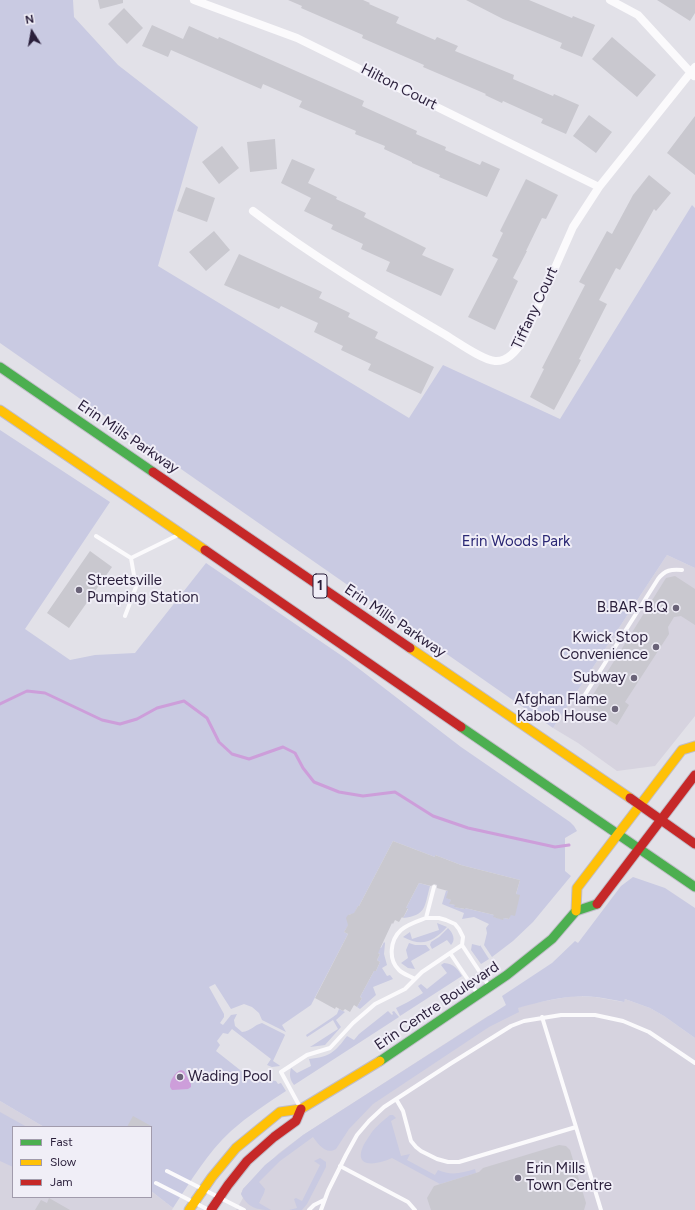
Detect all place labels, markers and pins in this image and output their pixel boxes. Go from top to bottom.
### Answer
place label: Streetsville Pumping Station [87,572,199,607]
marker: Streetsville Pumping Station [74,585,84,595]
place label: B.BAR-B.Q [597,599,668,617]
marker: B.BAR-B.Q [671,603,681,613]
place label: Kwick Stop Convenience [560,629,648,664]
marker: Kwick Stop Convenience [651,642,661,652]
place label: Subway [573,669,626,687]
marker: Subway [629,673,639,683]
place label: Afghan Flame Kabob House [514,691,607,726]
marker: Afghan Flame Kabob House [610,704,620,714]
place label: Wading Pool [188,1068,272,1086]
marker: Wading Pool [175,1072,185,1082]
place label: Erin Mills Town Centre [526,1160,612,1195]
marker: Erin Mills Town Centre [513,1173,523,1183]

